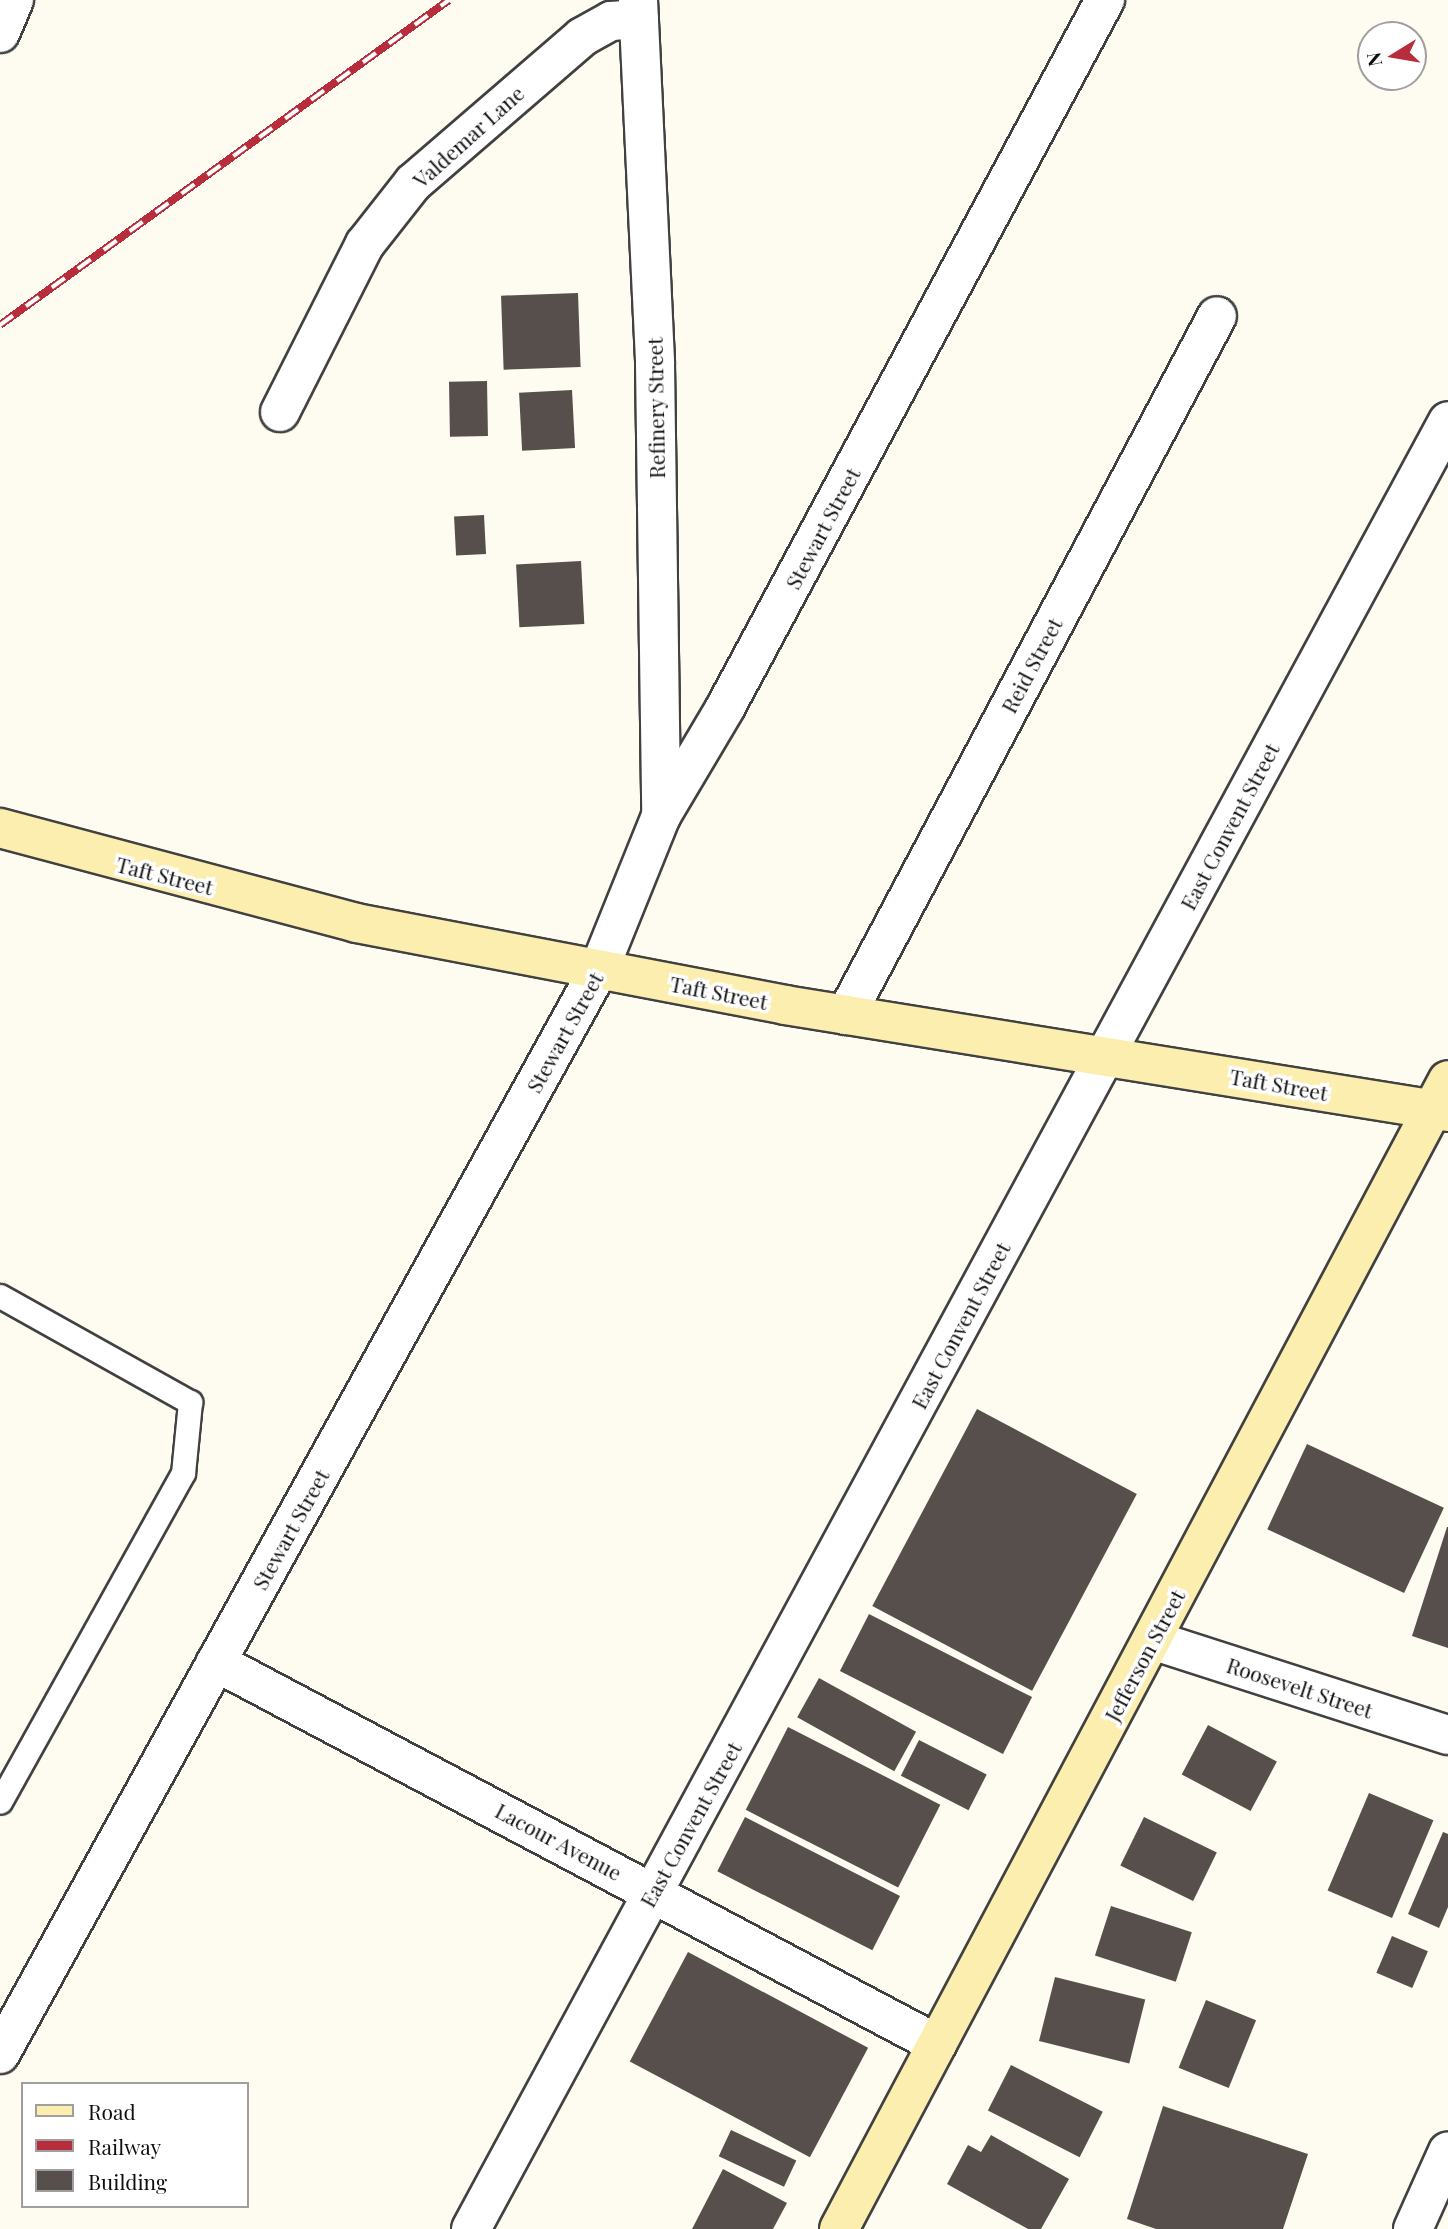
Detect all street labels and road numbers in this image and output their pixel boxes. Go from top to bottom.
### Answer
street label: Valdemar Lane [407,80,529,192]
street label: Refinery Street [641,337,669,479]
street label: Stewart Street [779,463,865,593]
street label: Reid Street [995,613,1067,717]
street label: East Convent Street [1174,738,1284,914]
street label: Taft Street [114,851,216,899]
street label: Stewart Street [520,967,608,1097]
street label: Taft Street [668,970,770,1014]
street label: Taft Street [1228,1063,1330,1105]
street label: East Convent Street [905,1237,1015,1413]
street label: Stewart Street [246,1464,334,1594]
street label: Jefferson Street [1099,1585,1189,1725]
street label: Roosevelt Street [1224,1651,1376,1723]
street label: East Convent Street [634,1737,746,1911]
street label: Lacour Avenue [491,1797,627,1885]

